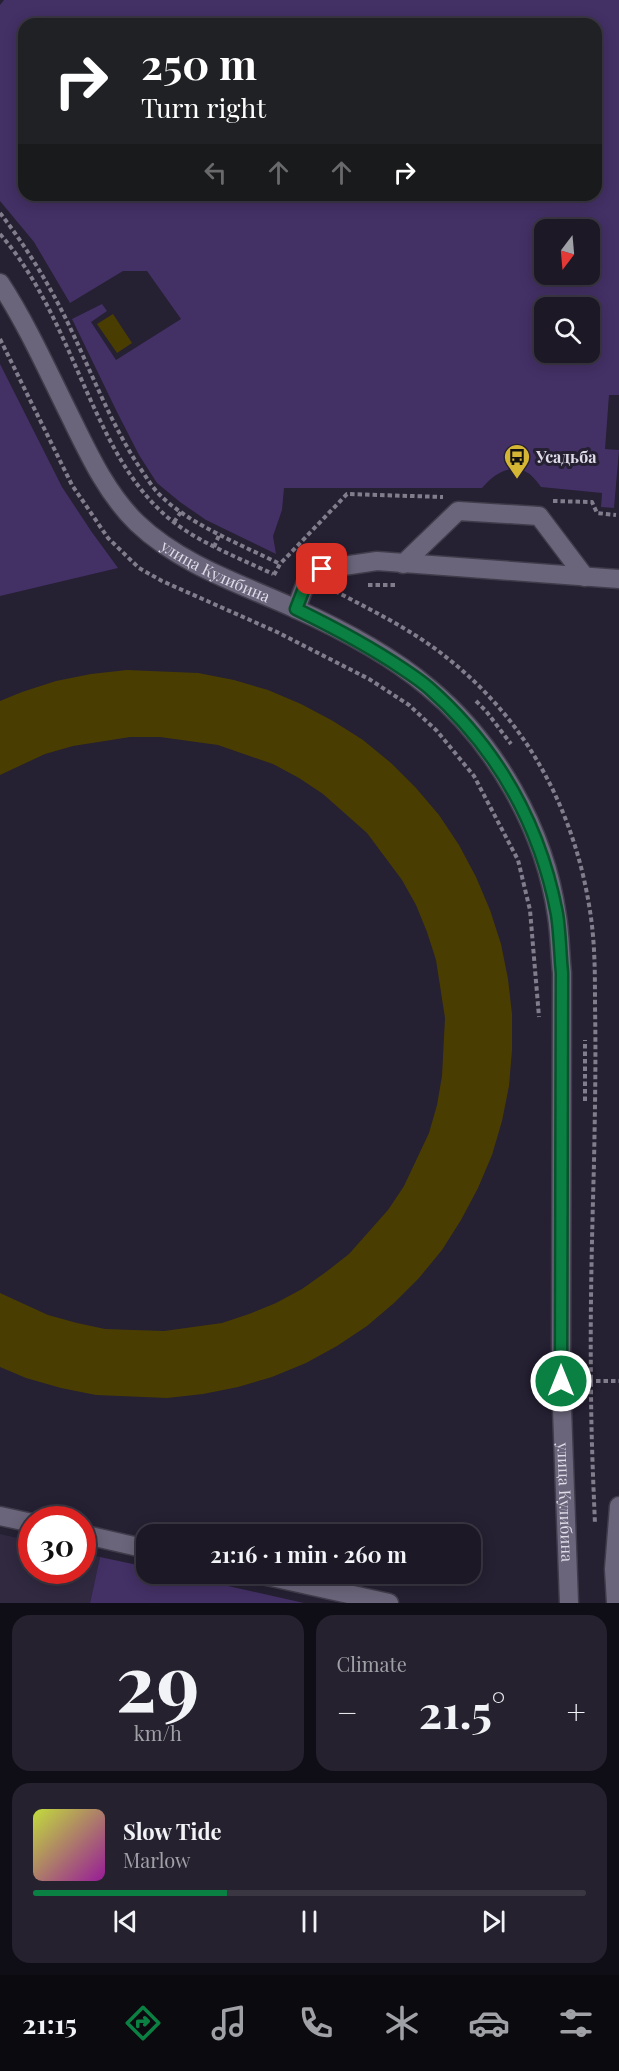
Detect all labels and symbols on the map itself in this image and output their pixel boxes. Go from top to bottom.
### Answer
north arrow [534,219,600,285]
bus stop icon: Усадьба [502,442,532,480]
place label: Усадьба [535,446,597,467]
street label: улица Кулибина [156,534,274,606]
pin [296,543,347,594]
position arrow [529,1349,593,1413]
street label: улица Кулибина [553,1441,579,1562]
speed limit sign: 30 [18,1506,96,1584]

